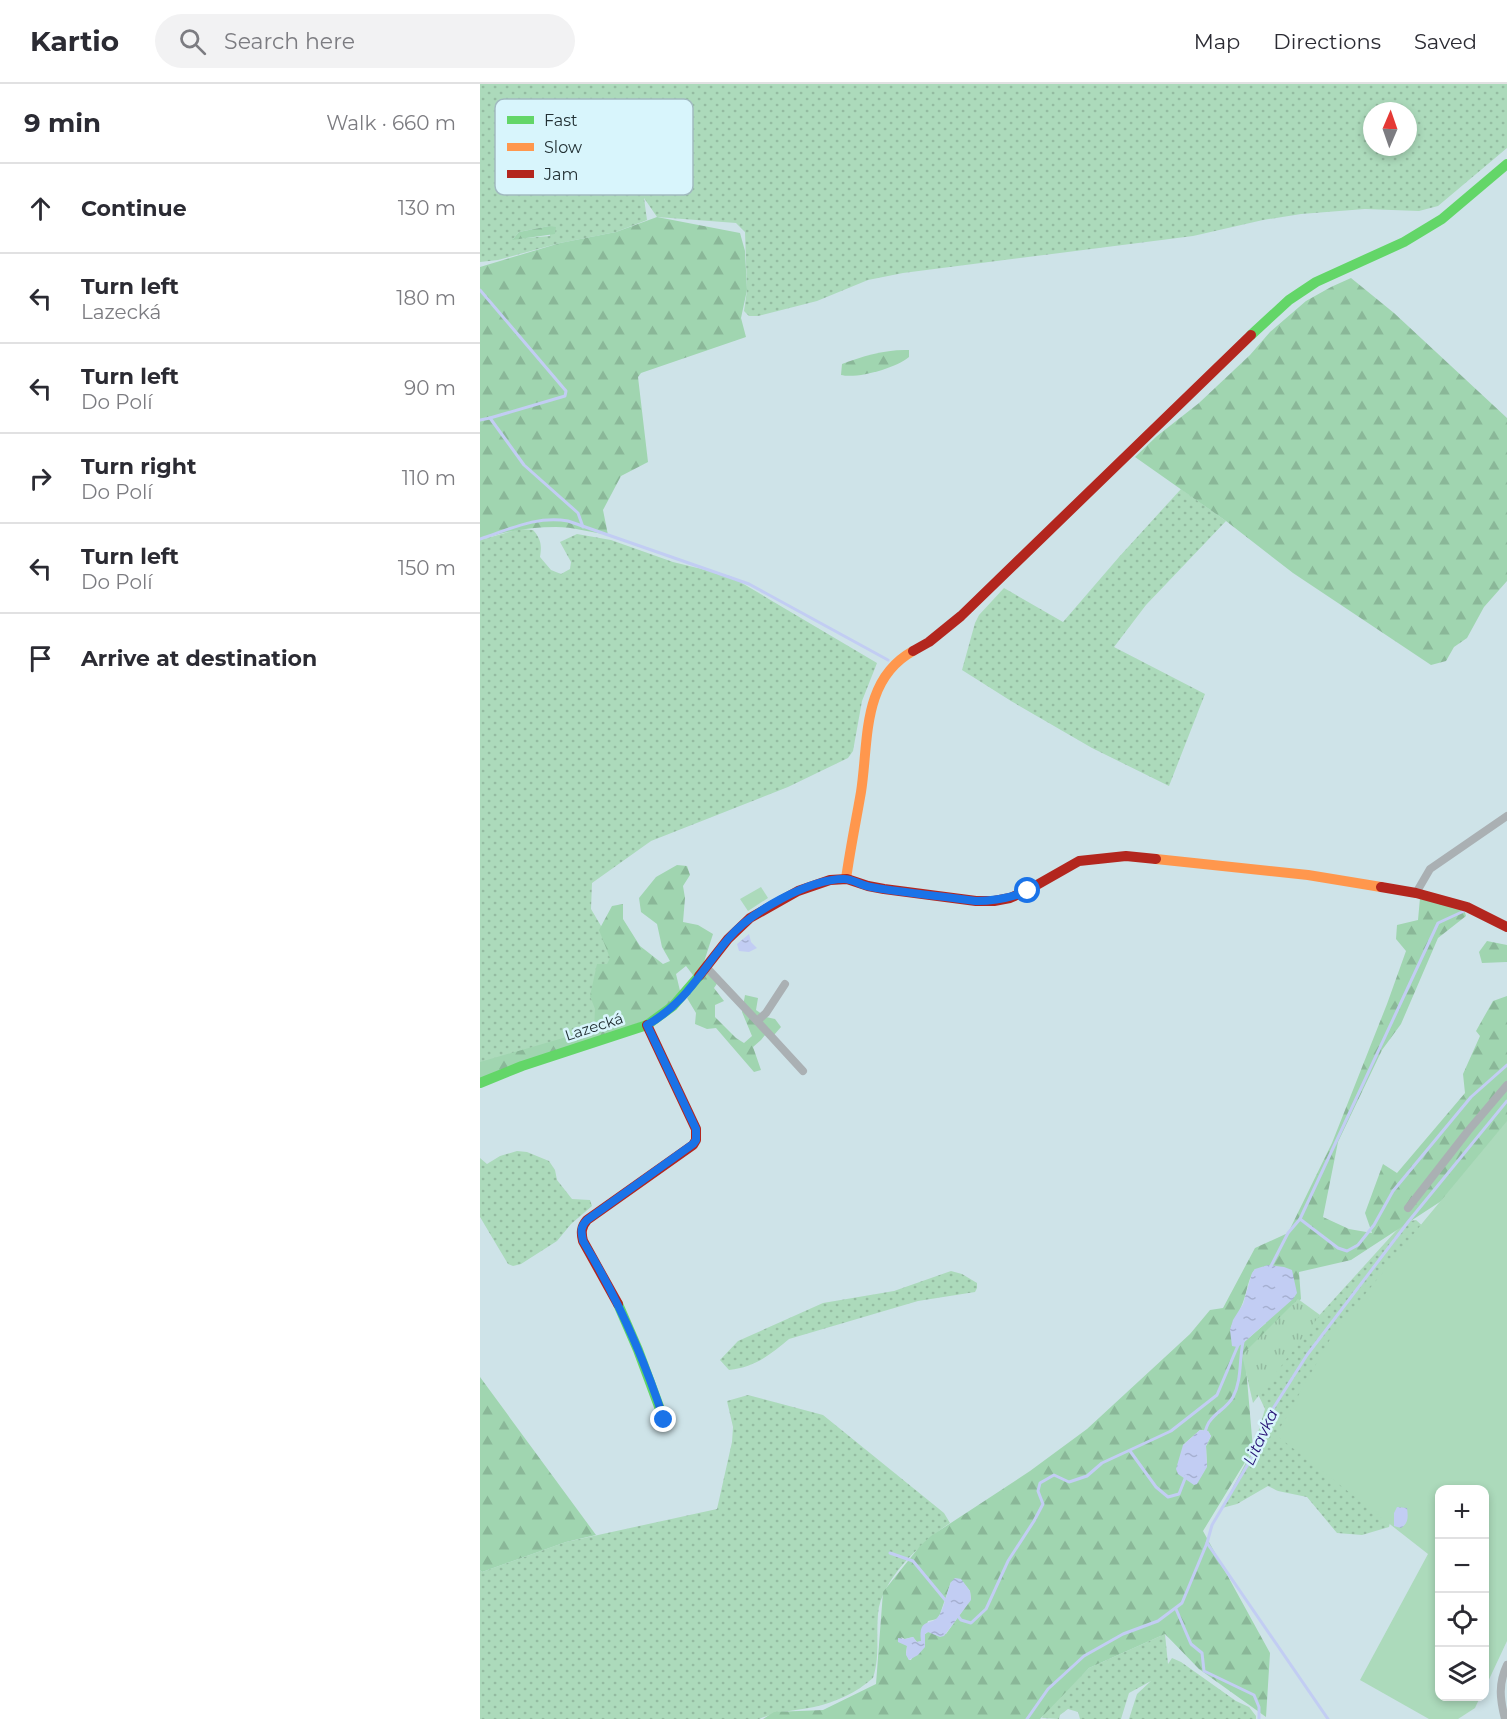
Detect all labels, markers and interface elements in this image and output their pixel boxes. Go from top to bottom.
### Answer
search box [155,14,575,68]
text: Kartio [30,24,119,58]
icon: search [176,25,209,58]
text: Search here [224,28,355,55]
text: Map [1194,29,1240,54]
text: Directions [1273,29,1381,54]
text: Saved [1414,29,1477,54]
legend [495,99,693,195]
north arrow [1363,102,1417,156]
text: 9 min [24,107,101,139]
text: Walk · 660 m [326,111,456,135]
text: Fast [544,111,578,130]
text: Slow [544,138,582,157]
text: Jam [543,165,578,184]
icon: ahead [24,192,57,225]
text: Continue [81,195,187,222]
text: 130 m [398,196,456,220]
text: Turn left [81,273,179,300]
icon: left [24,282,57,315]
text: 180 m [396,286,456,310]
text: Lazecká [81,300,161,324]
text: Turn left [81,363,179,390]
icon: left [24,372,57,405]
text: 90 m [404,376,456,400]
text: Do Polí [81,390,153,414]
text: Turn right [81,453,196,480]
icon: right [24,462,57,495]
text: 110 m [402,466,456,490]
text: Do Polí [81,480,153,504]
text: Turn left [81,543,179,570]
icon: left [24,552,57,585]
text: 150 m [398,556,456,580]
text: Do Polí [81,570,153,594]
icon: arrive [24,642,57,675]
text: Arrive at destination [81,645,317,672]
route start [1014,877,1040,903]
street label: Lazecká [562,1008,625,1045]
route end [650,1406,676,1432]
water label: Litavka [1239,1406,1282,1468]
map controls [1435,1485,1489,1701]
button: + [1435,1485,1489,1539]
button: − [1435,1539,1489,1593]
button: locate [1435,1593,1489,1647]
button: layers [1435,1647,1489,1701]

